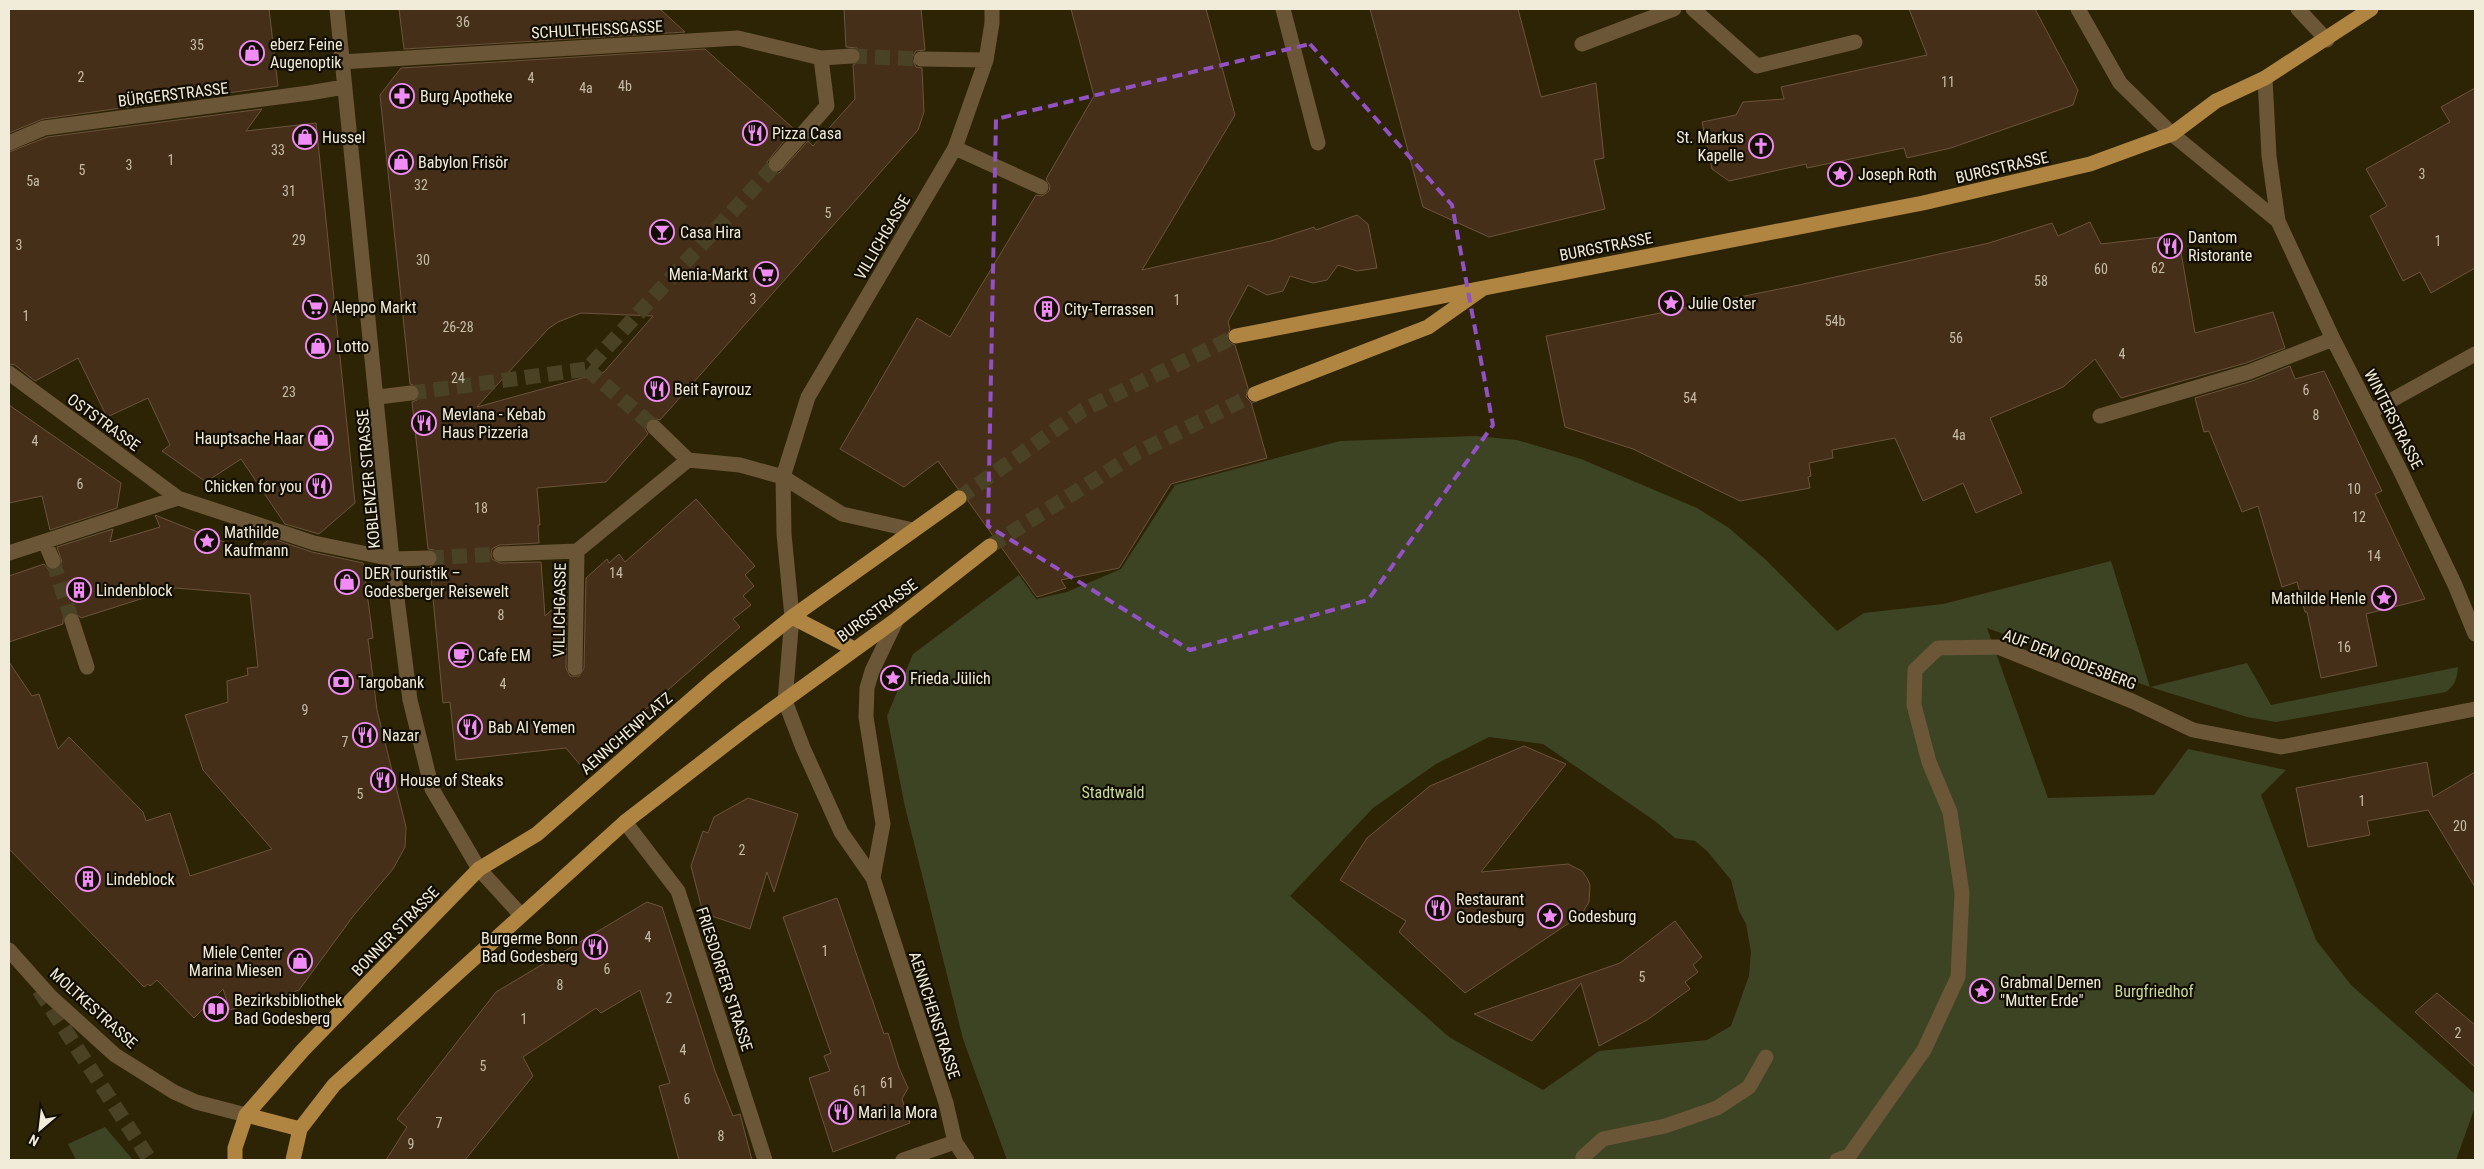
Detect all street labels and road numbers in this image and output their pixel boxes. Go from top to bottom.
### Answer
street label: SCHULTHEISSGASSE [531,17,663,42]
street label: BÜRGERSTRASSE [117,78,229,111]
street label: BURGSTRASSE [1954,148,2050,187]
street label: VILLICHGASSE [851,192,914,283]
street label: BURGSTRASSE [1558,228,1654,265]
street label: WINTERSTRASSE [2360,366,2427,472]
street label: OSTSTRASSE [64,390,144,455]
street label: KOBLENZER STRASSE [353,409,384,549]
street label: VILLICHGASSE [549,563,570,657]
street label: BURGSTRASSE [833,575,921,646]
street label: AUF DEM GODESBERG [2000,625,2139,694]
street label: AENNCHENPLATZ [577,688,676,778]
street label: BONNER STRASSE [348,883,443,980]
street label: FRIESDORFER STRASSE [692,905,757,1054]
street label: AENNCHENSTRASSE [905,949,964,1081]
street label: MOLTKESTRASSE [46,964,141,1053]

